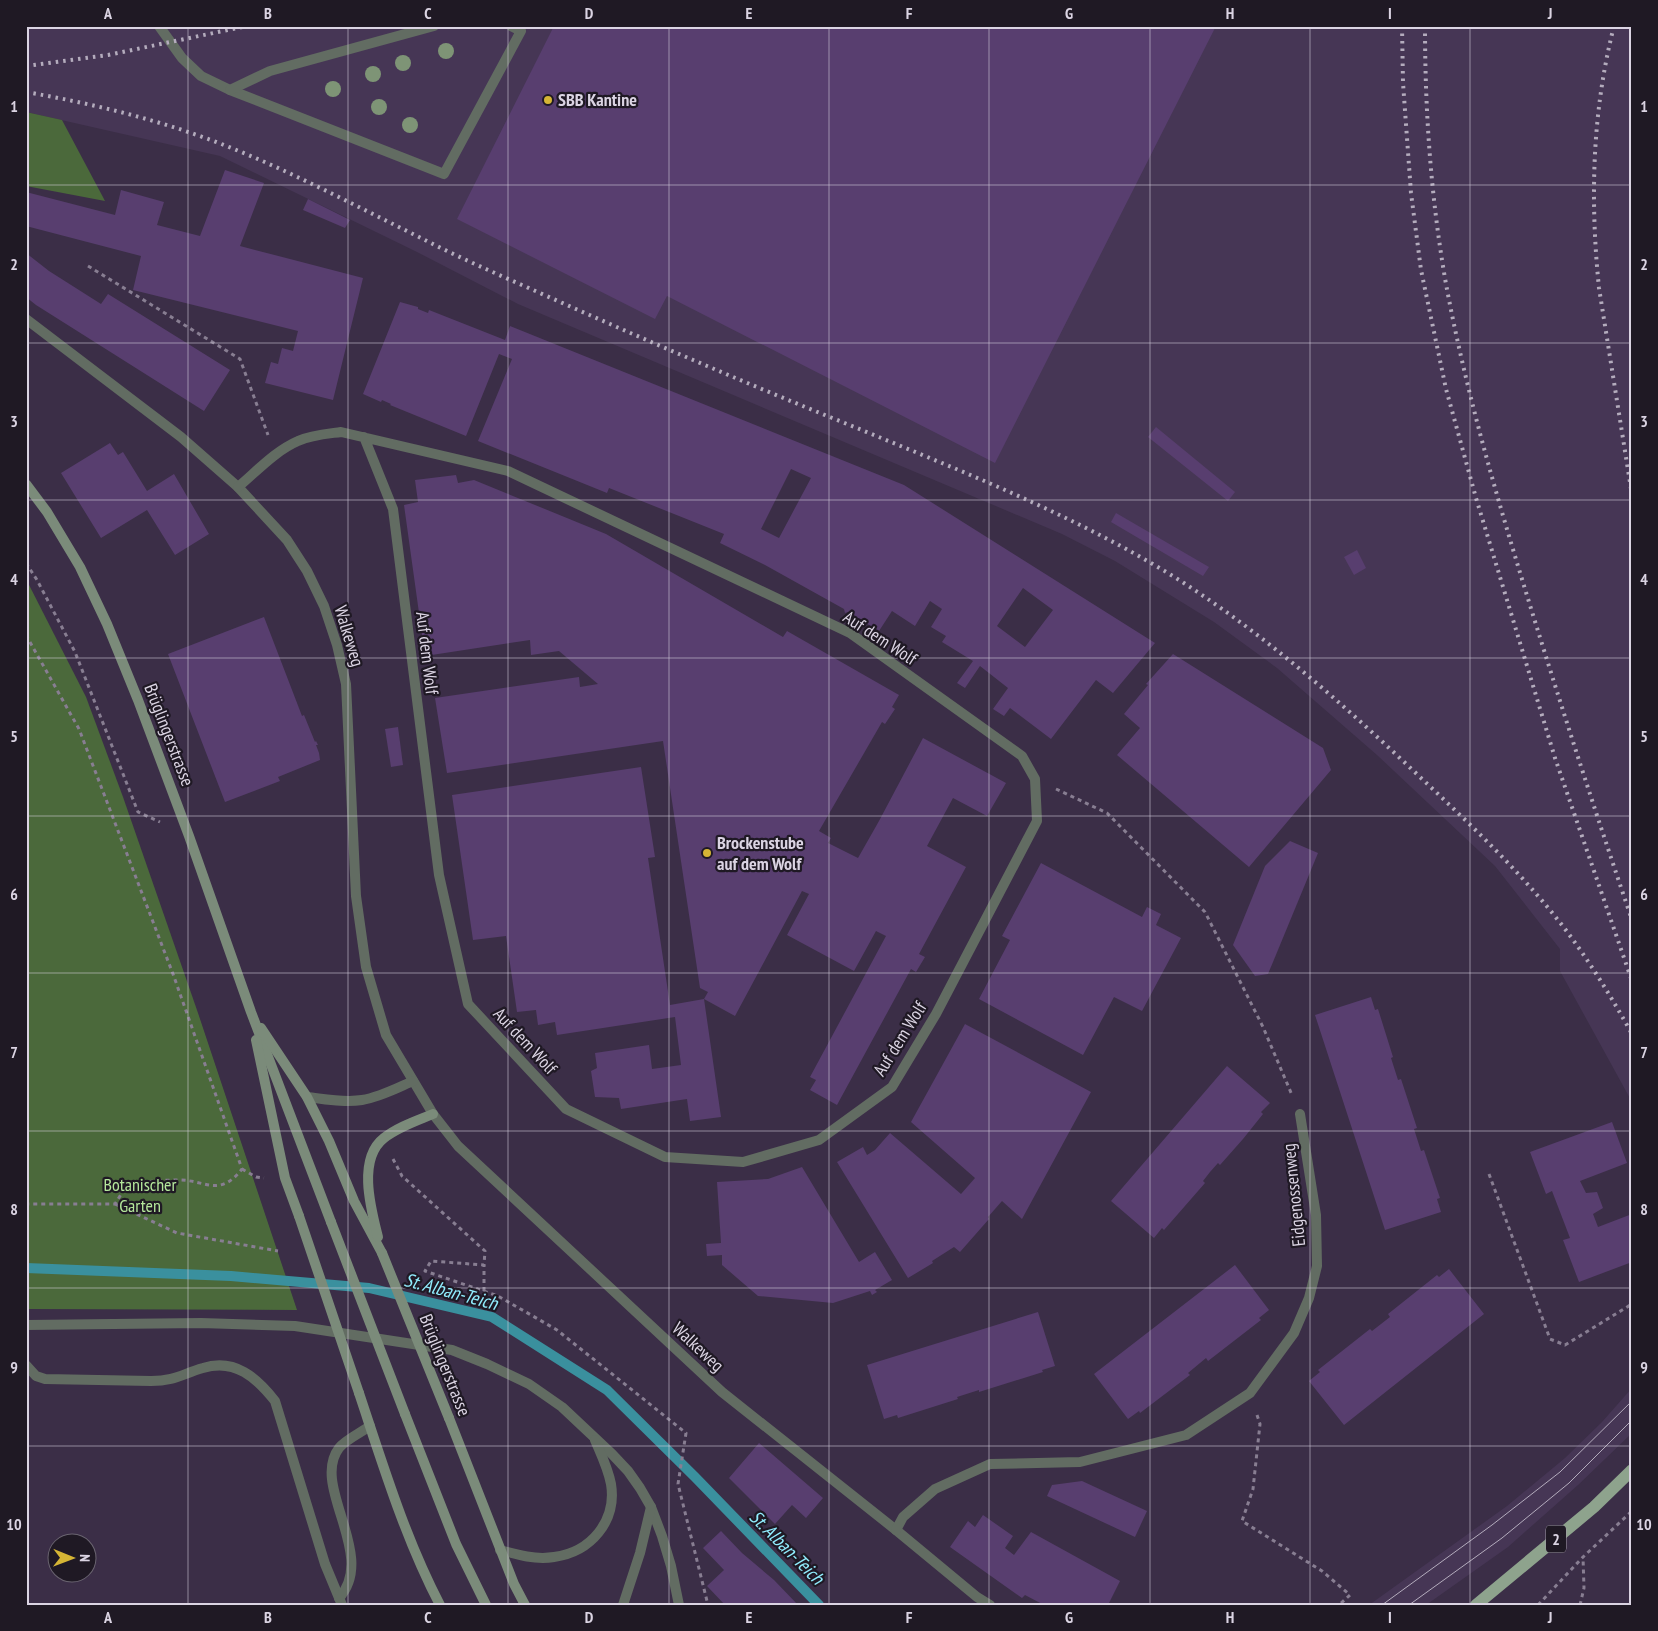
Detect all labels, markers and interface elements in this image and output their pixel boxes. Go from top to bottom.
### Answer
text: A [103,3,113,23]
text: B [264,3,272,23]
text: C [424,3,432,23]
text: D [585,3,594,23]
text: E [746,3,753,23]
text: F [906,3,913,23]
text: G [1065,3,1073,23]
text: H [1226,3,1234,23]
text: I [1388,3,1392,23]
text: J [1547,3,1552,23]
place label: SBB Kantine [558,88,637,111]
marker: SBB Kantine [542,94,554,106]
text: 1 [10,96,18,116]
text: 1 [1640,96,1648,116]
text: 2 [10,254,18,274]
text: 2 [1640,254,1648,274]
text: 3 [10,411,18,431]
text: 3 [1640,411,1648,431]
text: 4 [10,569,18,589]
text: 4 [1640,569,1648,589]
street label: Walkeweg [329,603,370,669]
street label: Auf dem Wolf [839,605,923,671]
street label: Auf dem Wolf [411,610,444,697]
street label: Brüglingerstrasse [139,680,200,789]
text: 5 [10,726,18,746]
text: 5 [1640,726,1648,746]
place label: Brockenstube auf dem Wolf [717,831,804,875]
marker: Brockenstube auf dem Wolf [701,847,713,859]
text: 6 [10,884,18,904]
text: 6 [1640,884,1648,904]
street label: Auf dem Wolf [868,996,932,1080]
street label: Auf dem Wolf [489,1002,563,1080]
text: 7 [10,1042,18,1062]
text: 7 [1640,1042,1648,1062]
street label: Eidgenossenweg [1277,1142,1310,1248]
park label: Botanischer Garten [104,1173,177,1217]
text: 8 [10,1199,18,1219]
text: 8 [1640,1199,1648,1219]
water label: St. Alban-Teich [402,1267,502,1315]
street label: Brüglingerstrasse [415,1310,476,1419]
street label: Walkeweg [668,1317,729,1376]
text: 9 [10,1357,18,1377]
text: 9 [1640,1357,1648,1377]
water label: St. Alban-Teich [745,1505,830,1590]
text: 10 [6,1514,22,1534]
text: 10 [1636,1514,1652,1534]
road number: 2 [1546,1526,1566,1552]
north arrow [48,1534,98,1584]
text: N [76,1554,94,1562]
text: A [103,1607,113,1627]
text: B [264,1607,272,1627]
text: C [424,1607,432,1627]
text: D [585,1607,594,1627]
text: E [746,1607,753,1627]
text: F [906,1607,913,1627]
text: G [1065,1607,1073,1627]
text: H [1226,1607,1234,1627]
text: I [1388,1607,1392,1627]
text: J [1547,1607,1552,1627]

